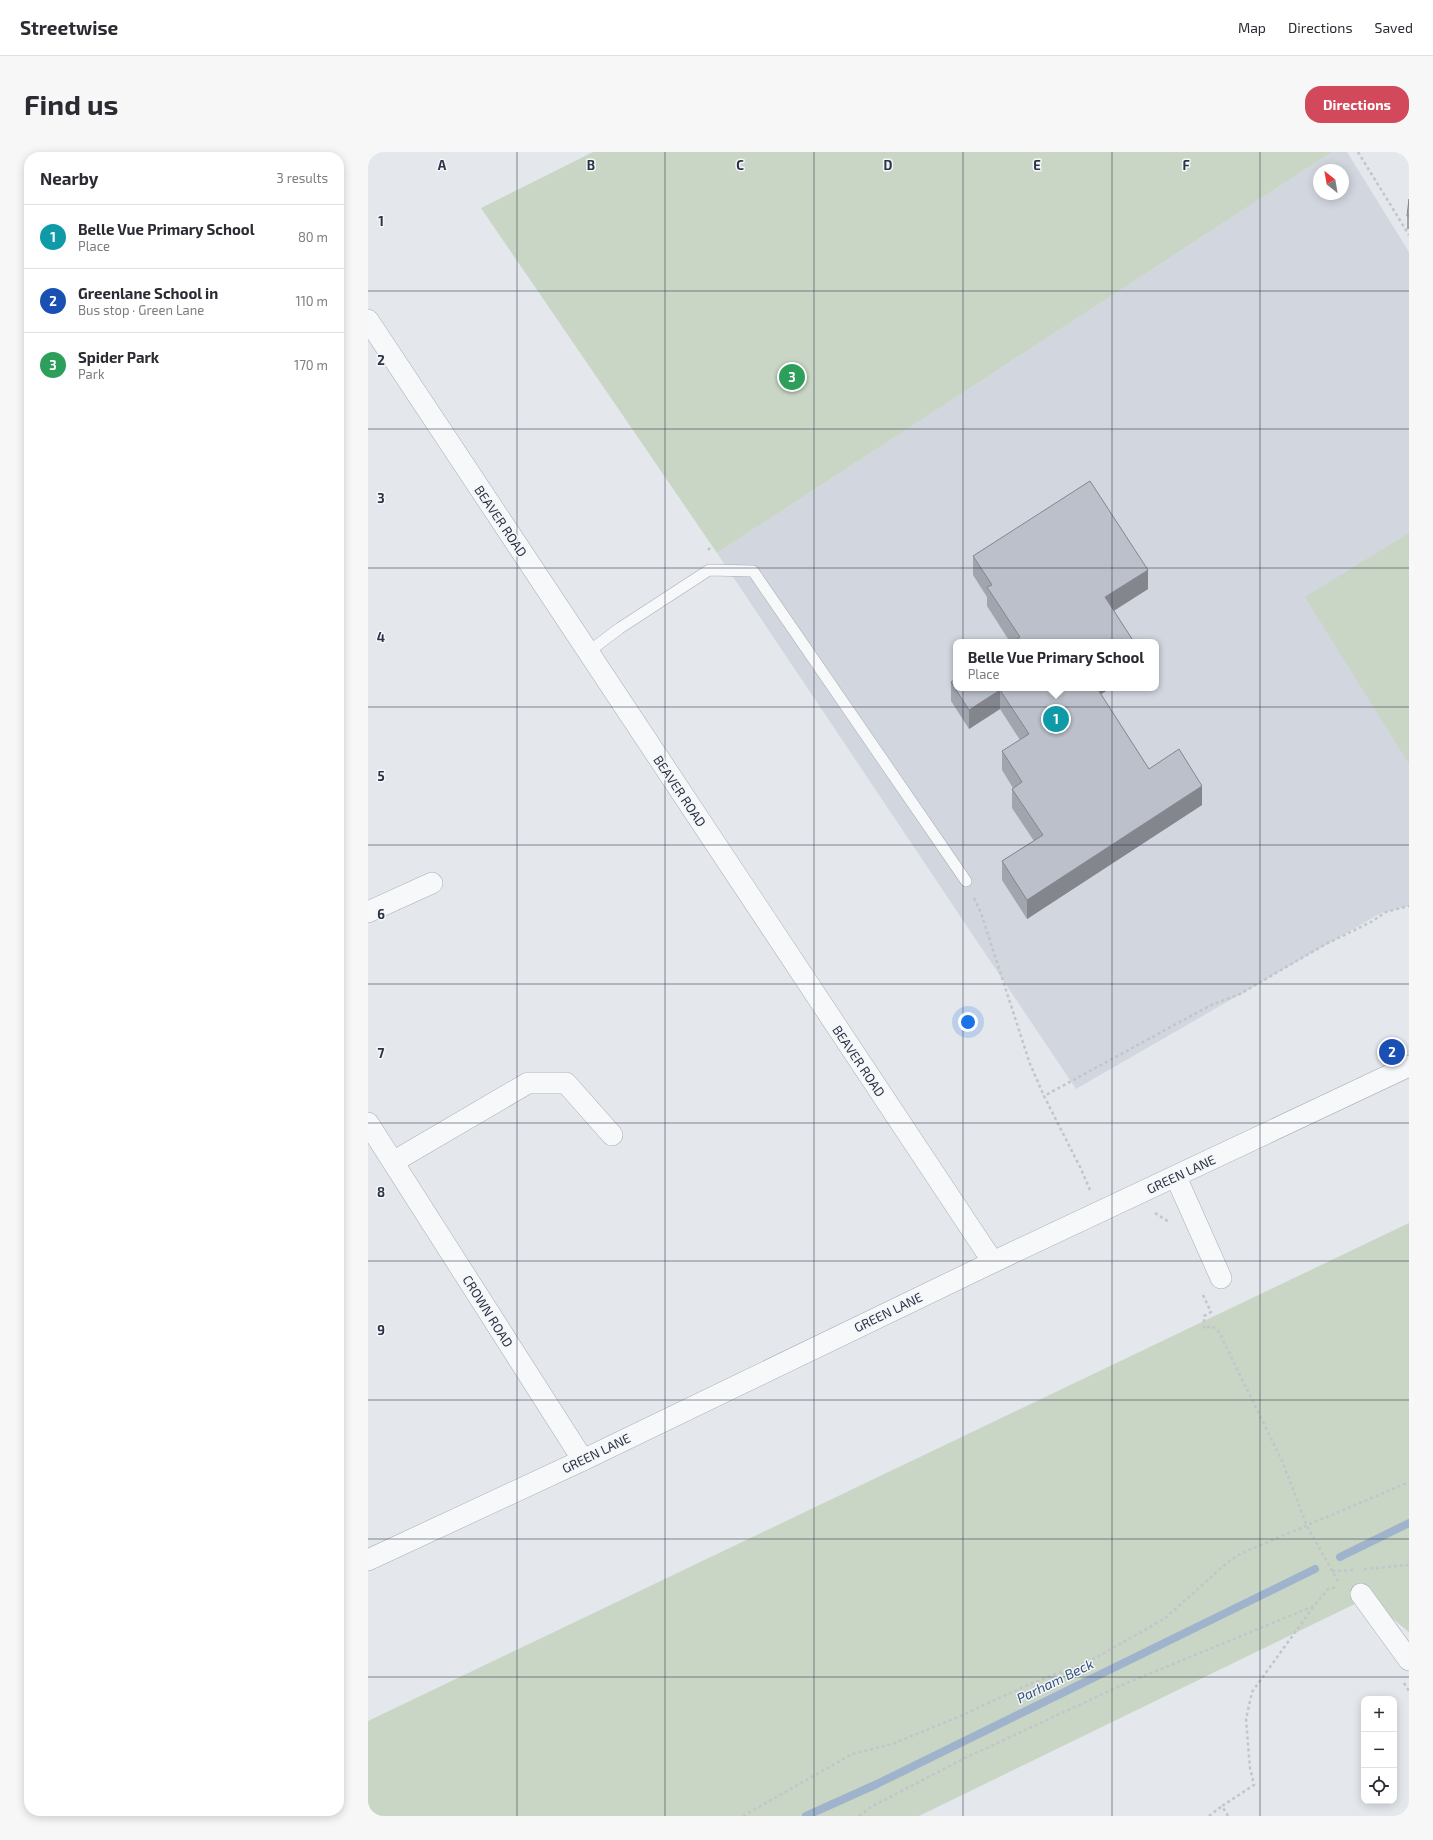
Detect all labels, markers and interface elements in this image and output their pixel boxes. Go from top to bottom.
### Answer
text: Streetwise [20,16,118,39]
text: Map [1238,19,1266,36]
text: Directions [1288,19,1353,36]
text: Saved [1375,19,1413,36]
button: Directions [1305,86,1409,123]
text: Find us [24,87,118,121]
text: A [438,157,447,173]
text: B [587,157,595,173]
text: C [736,157,744,173]
text: D [884,157,893,173]
text: E [1033,157,1041,173]
text: F [1182,157,1190,173]
north arrow [1313,164,1349,200]
text: Nearby [40,168,98,188]
text: 3 results [277,170,328,186]
text: 1 [378,213,384,229]
text: Belle Vue Primary School [78,220,255,238]
text: 1 [50,229,56,245]
text: 80 m [298,229,328,245]
text: Place [78,238,110,254]
text: Greenlane School in [78,284,218,302]
text: 2 [49,293,57,309]
text: 110 m [296,293,328,309]
text: Bus stop · Green Lane [78,302,204,318]
text: Spider Park [78,348,159,366]
text: 2 [377,352,385,368]
text: 3 [49,357,57,373]
text: 170 m [294,357,328,373]
pin: 3 [779,362,805,392]
text: Park [78,366,105,382]
street label: BEAVER ROAD [471,482,531,560]
text: 3 [377,490,385,506]
text: 4 [377,629,385,645]
popup [953,639,1159,691]
text: Belle Vue Primary School [968,648,1144,666]
text: Place [968,666,1000,682]
pin: 1 [1043,704,1069,734]
street label: BEAVER ROAD [650,752,710,830]
text: 5 [377,768,385,784]
text: 6 [377,906,385,922]
your location [958,1012,978,1032]
street label: BEAVER ROAD [829,1022,889,1100]
pin: 2 [1379,1037,1405,1067]
text: 7 [378,1045,385,1061]
street label: GREEN LANE [1144,1151,1218,1197]
text: 8 [377,1184,385,1200]
street label: CROWN ROAD [460,1272,516,1350]
street label: GREEN LANE [851,1289,925,1335]
text: 9 [377,1322,385,1338]
street label: GREEN LANE [559,1430,633,1476]
water label: Parham Beck [1014,1655,1096,1706]
map controls [1361,1696,1397,1804]
button: + [1361,1696,1397,1732]
button: − [1361,1732,1397,1768]
button: locate [1361,1768,1397,1804]

